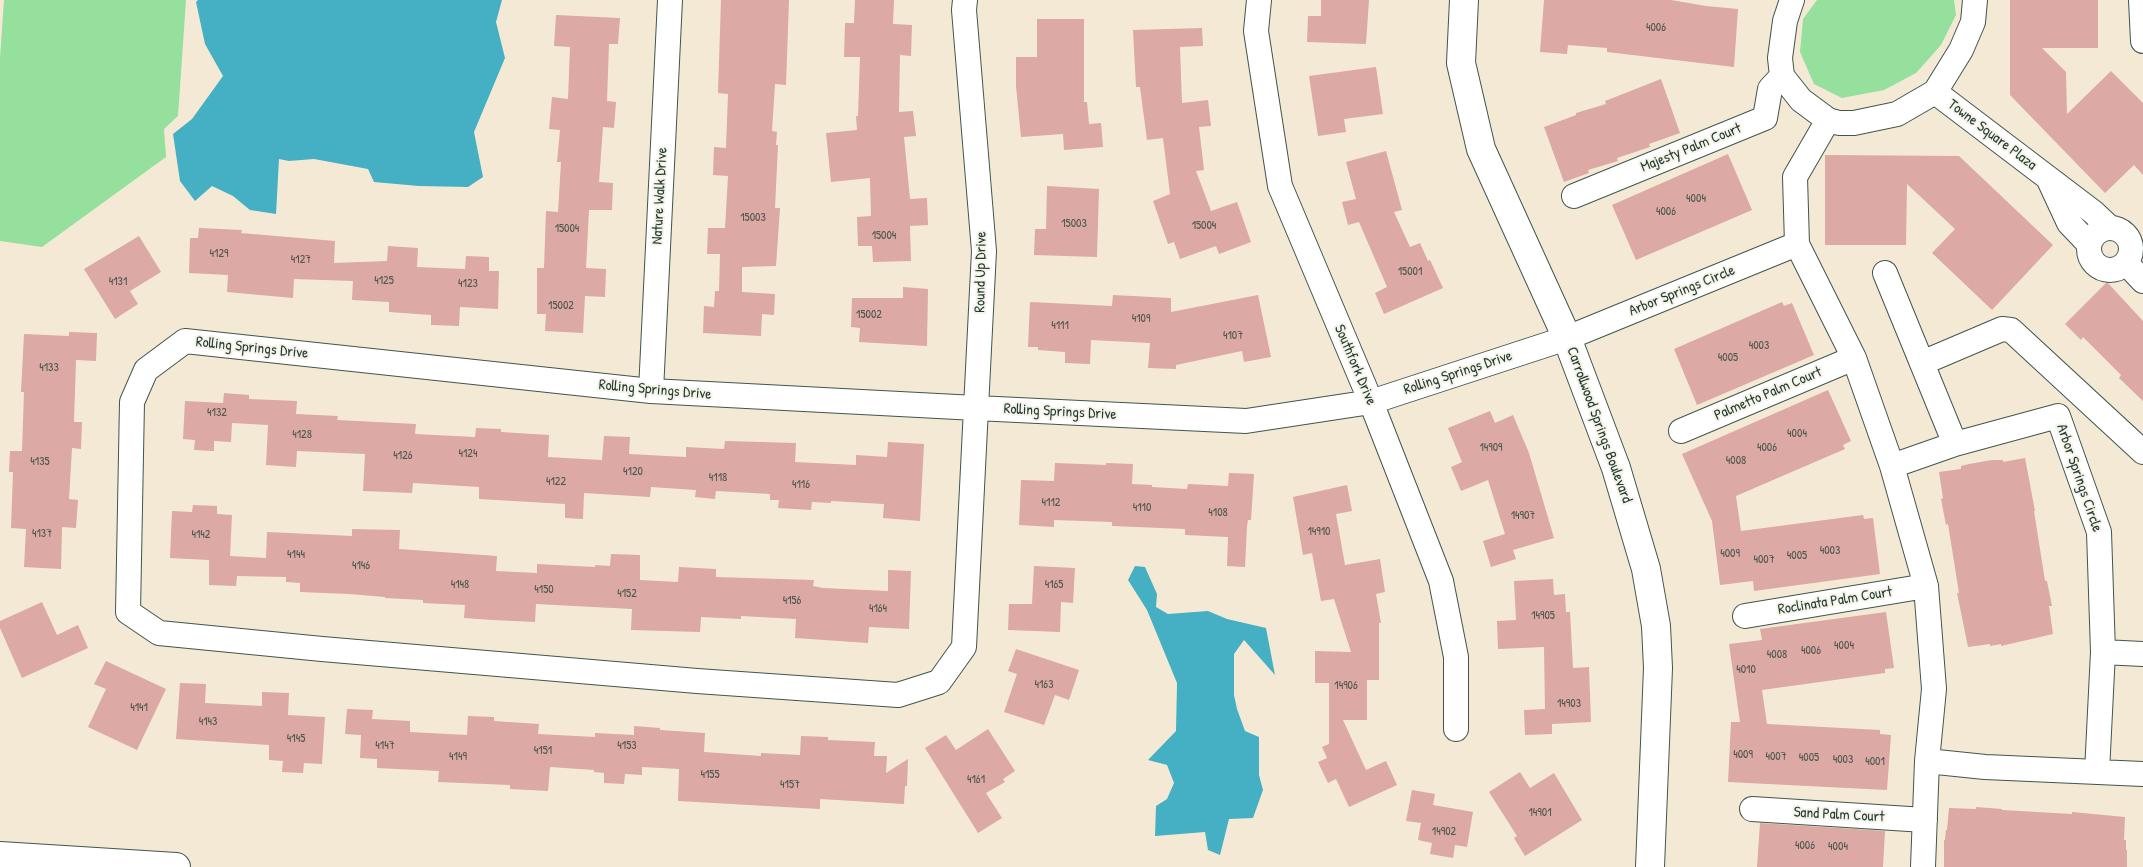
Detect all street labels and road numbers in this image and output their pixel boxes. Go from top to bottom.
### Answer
street label: Towne Square Plaza [1944,96,2040,174]
street label: Majesty Palm Court [1638,120,1744,176]
street label: Nature Walk Drive [648,147,672,245]
street label: Round Up Drive [971,231,991,313]
street label: Arbor Springs Circle [1626,262,1738,320]
street label: Southfork Drive [1330,322,1380,408]
street label: Rolling Springs Drive [195,333,309,363]
street label: Carrollwood Springs Boulevard [1562,345,1636,505]
street label: Rolling Springs Drive [1402,347,1514,399]
street label: Palmetto Palm Court [1712,363,1824,425]
street label: Rolling Springs Drive [598,376,712,404]
street label: Rolling Springs Drive [1003,400,1117,424]
street label: Arbor Springs Circle [2052,422,2106,534]
street label: Roclinata Palm Court [1777,583,1893,619]
street label: Sand Palm Court [1793,804,1885,826]

